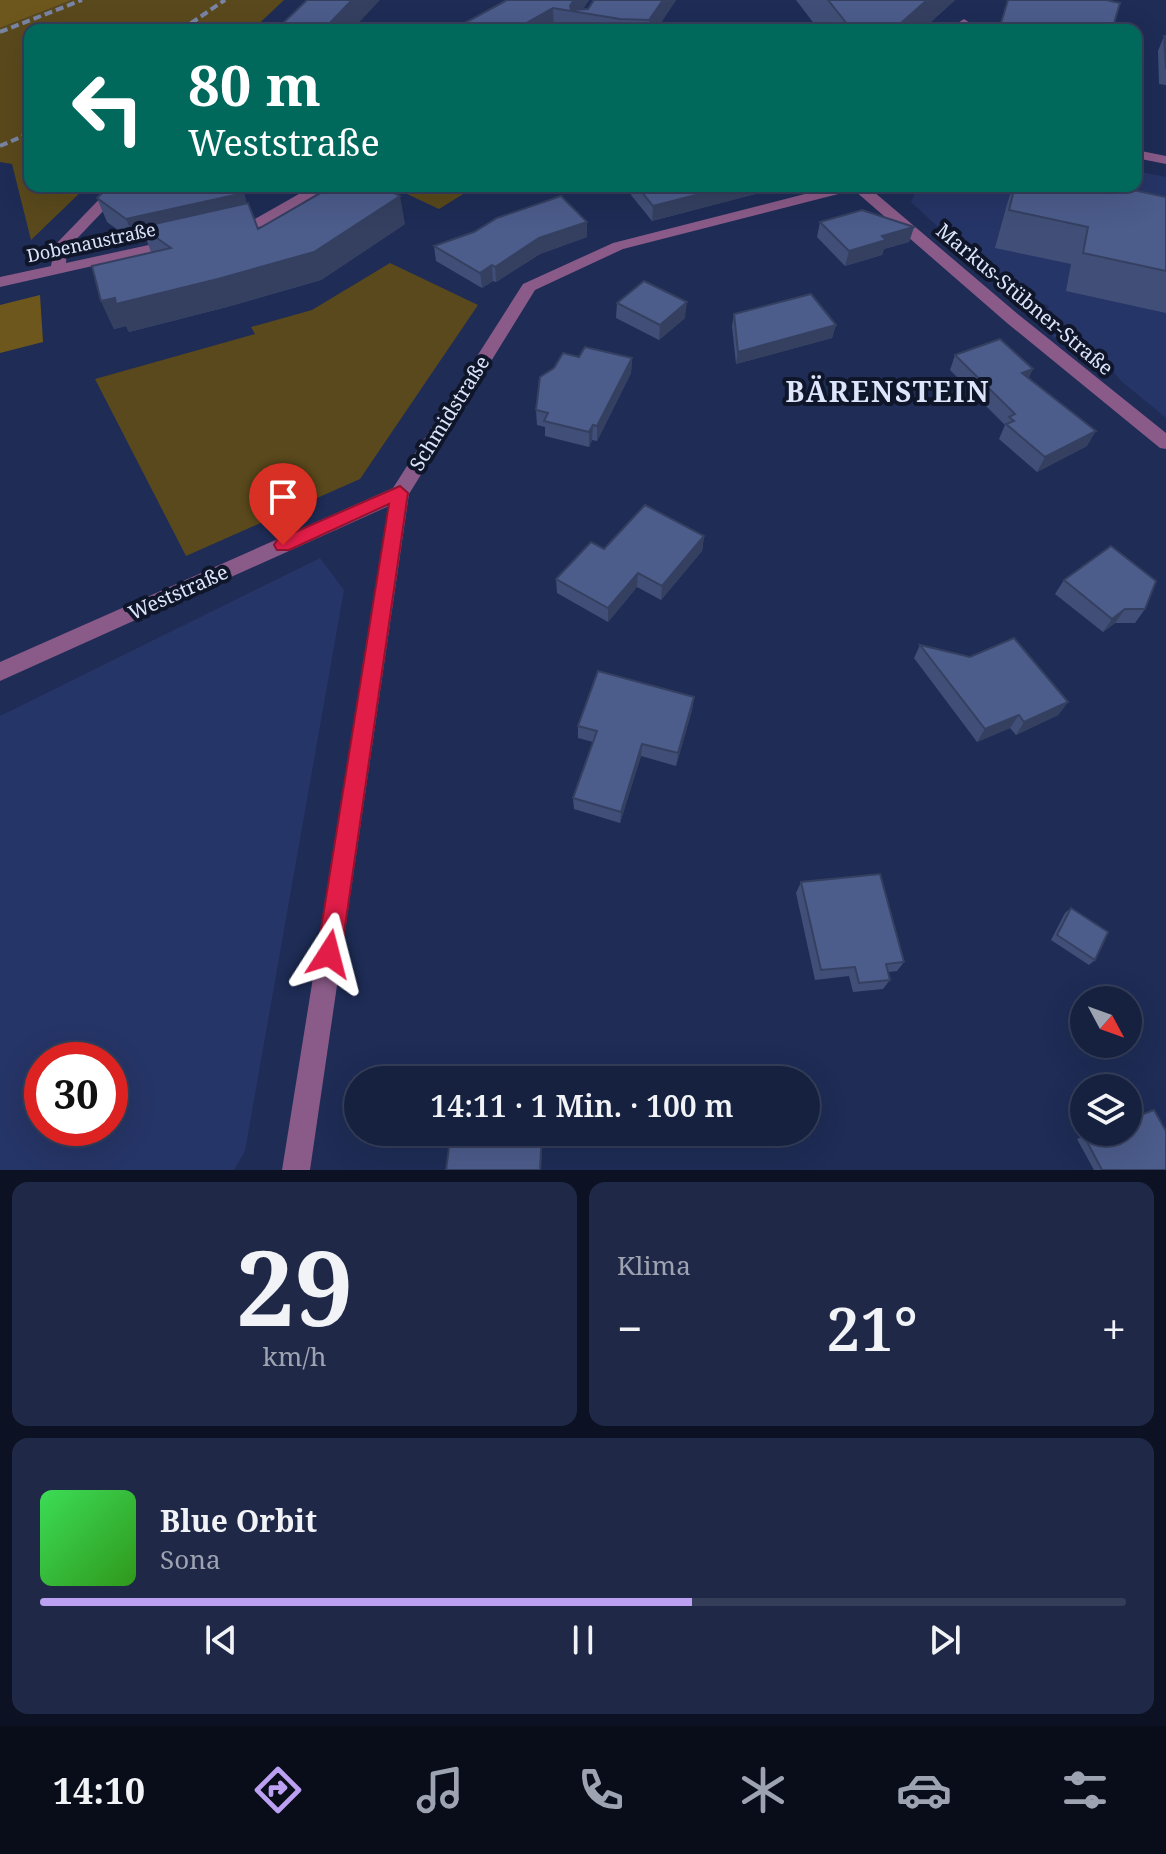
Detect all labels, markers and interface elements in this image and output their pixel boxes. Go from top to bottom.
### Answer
text: 80 m [188,46,321,122]
icon: left [56,56,160,160]
text: Weststraße [188,118,380,167]
street label: Dobenaustraße [24,217,158,267]
street label: Markus-Stübner-Straße [931,217,1119,381]
street label: Schmidstraße [403,350,495,476]
district label: BÄRENSTEIN [785,372,991,410]
pin [249,463,317,545]
icon: arrive [261,475,305,519]
street label: Weststraße [124,558,232,626]
position arrow [287,912,371,996]
north arrow [1070,986,1142,1058]
map controls [1070,986,1142,1146]
speed limit sign: 30 [24,1042,128,1146]
button: layers [1070,1074,1142,1146]
text: 14:11 · 1 Min. · 100 m [430,1085,734,1126]
text: 29 [236,1215,353,1356]
text: Klima [617,1247,691,1283]
text: 21° [826,1287,918,1369]
text: − [617,1298,642,1358]
text: + [1101,1298,1126,1358]
text: km/h [263,1338,326,1374]
text: Blue Orbit [160,1500,317,1541]
text: Sona [160,1541,221,1577]
icon: previous [199,1618,243,1662]
icon: pause [561,1618,605,1662]
icon: next [923,1618,967,1662]
icon: directions [250,1762,306,1818]
icon: music [412,1762,468,1818]
icon: phone [573,1762,629,1818]
icon: climate [735,1762,791,1818]
icon: car [896,1762,952,1818]
icon: filters [1057,1762,1113,1818]
text: 14:10 [53,1766,145,1815]

